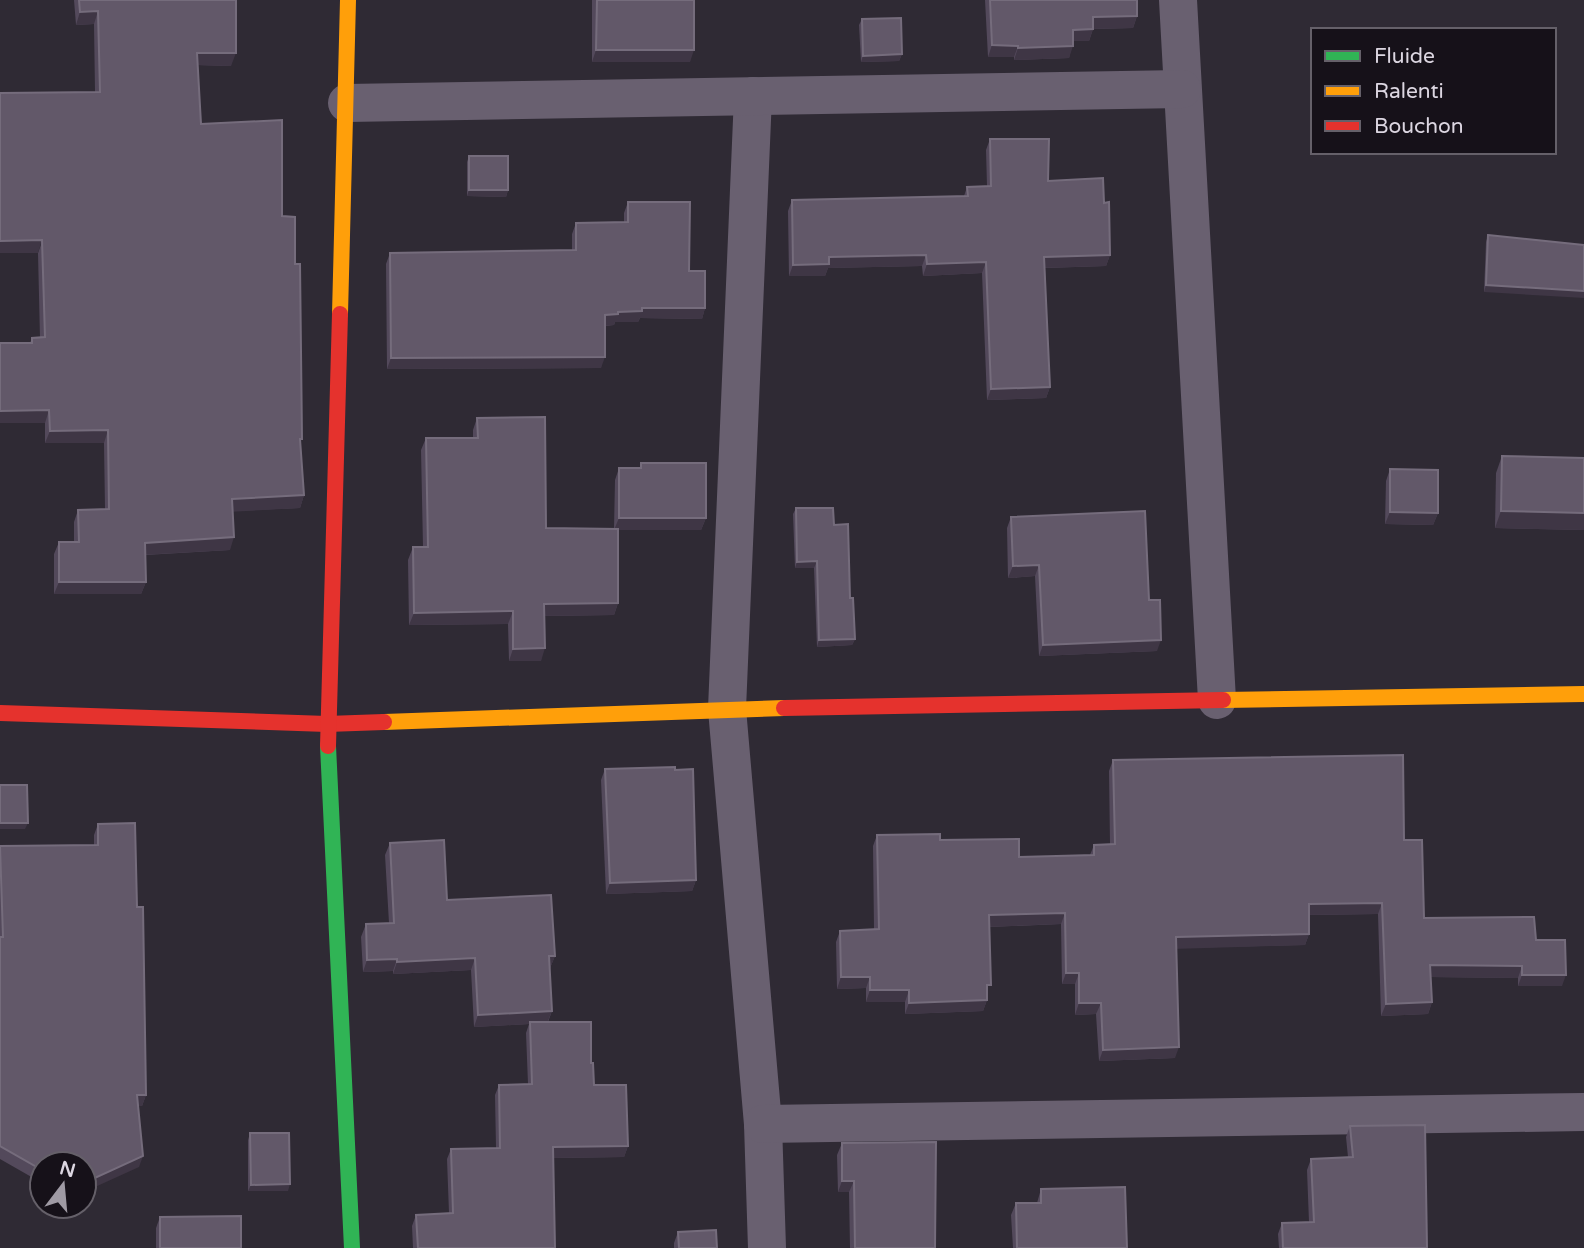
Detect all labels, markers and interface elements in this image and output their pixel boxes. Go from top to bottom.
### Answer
legend [1311,28,1556,154]
text: Fluide [1374,44,1435,69]
text: Ralenti [1374,79,1444,104]
text: Bouchon [1374,114,1464,139]
north arrow [28,1150,98,1220]
text: N [57,1157,78,1182]

